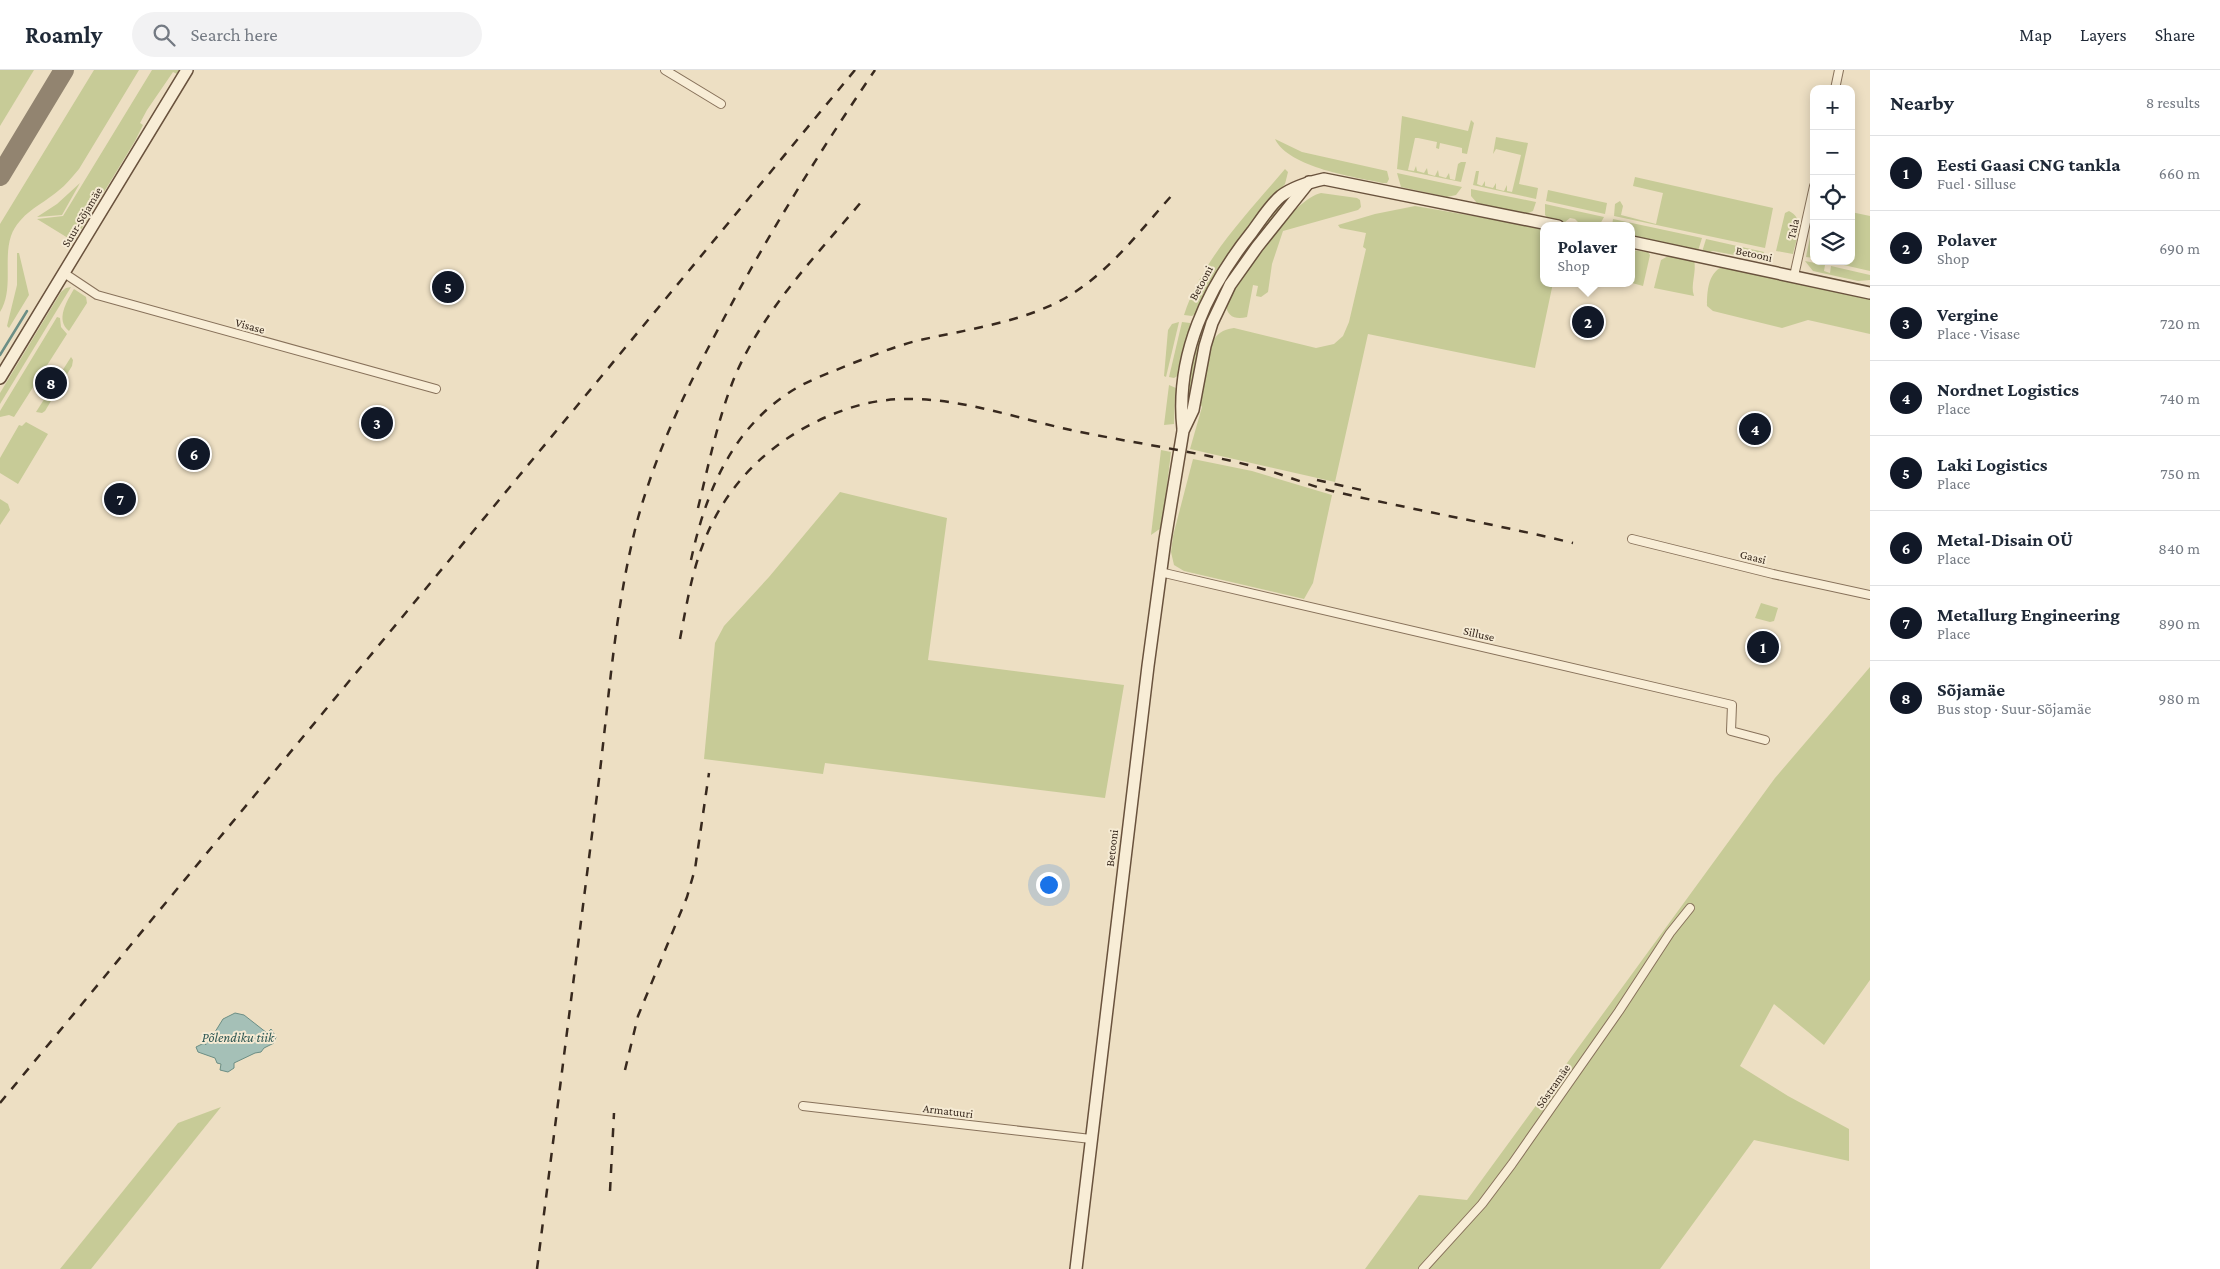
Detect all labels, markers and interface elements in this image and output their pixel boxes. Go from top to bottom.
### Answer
search box [132,12,482,57]
text: Roamly [25,21,102,48]
icon: search [150,21,178,49]
text: Search here [190,24,278,45]
text: Map [2019,25,2052,45]
text: Layers [2080,25,2127,45]
text: Share [2155,25,2195,45]
map controls [1810,85,1855,265]
button: + [1810,85,1855,130]
text: Nearby [1890,91,1954,115]
text: 8 results [2146,94,2200,111]
button: − [1810,130,1855,175]
text: Eesti Gaasi CNG tankla [1937,154,2120,175]
text: 1 [1903,165,1909,182]
text: 660 m [2159,165,2200,182]
button: locate [1810,175,1855,220]
text: Fuel · Silluse [1937,175,2016,192]
street label: Suur-Sõjamäe [59,184,105,250]
street label: Tala [1784,217,1802,240]
button: layers [1810,220,1855,265]
popup [1540,222,1635,287]
text: Polaver [1937,229,1997,250]
text: Polaver [1557,236,1618,257]
text: 2 [1902,240,1910,257]
text: 690 m [2159,240,2200,257]
street label: Betooni [1734,243,1774,265]
text: Shop [1937,250,1969,267]
text: Shop [1557,257,1590,274]
street label: Betooni [1186,263,1216,303]
pin: 5 [432,268,464,306]
pin: 2 [1572,303,1604,341]
text: Vergine [1937,304,1998,325]
street label: Visase [234,315,266,337]
text: 3 [1902,315,1910,332]
text: 720 m [2160,315,2200,332]
text: Place · Visase [1937,325,2020,342]
pin: 8 [35,364,67,402]
text: Nordnet Logistics [1937,379,2079,400]
text: 4 [1902,390,1910,407]
text: 740 m [2160,390,2200,407]
text: Place [1937,400,1970,417]
pin: 3 [361,404,393,442]
pin: 4 [1739,410,1771,448]
pin: 6 [178,435,210,473]
text: Laki Logistics [1937,454,2048,475]
text: 5 [1902,465,1910,482]
text: 750 m [2160,465,2200,482]
text: Place [1937,475,1970,492]
pin: 7 [104,480,136,518]
text: Metal-Disain OÜ [1937,529,2073,550]
text: 6 [1902,540,1910,557]
text: 840 m [2158,540,2200,557]
street label: Gaasi [1738,547,1768,567]
text: Place [1937,550,1970,567]
text: Metallurg Engineering [1937,604,2120,625]
text: 7 [1902,615,1910,632]
text: 890 m [2159,615,2200,632]
street label: Silluse [1462,624,1496,644]
text: Place [1937,625,1970,642]
pin: 1 [1747,628,1779,666]
text: Sõjamäe [1937,679,2005,700]
text: 8 [1901,690,1911,707]
text: 980 m [2158,690,2200,707]
text: Bus stop · Suur-Sõjamäe [1937,700,2091,717]
street label: Betooni [1103,829,1121,867]
your location [1036,872,1062,898]
water label: Põlendiku tiik [202,1029,275,1045]
street label: Sõstramäe [1533,1061,1573,1111]
street label: Armatuuri [922,1101,974,1121]

